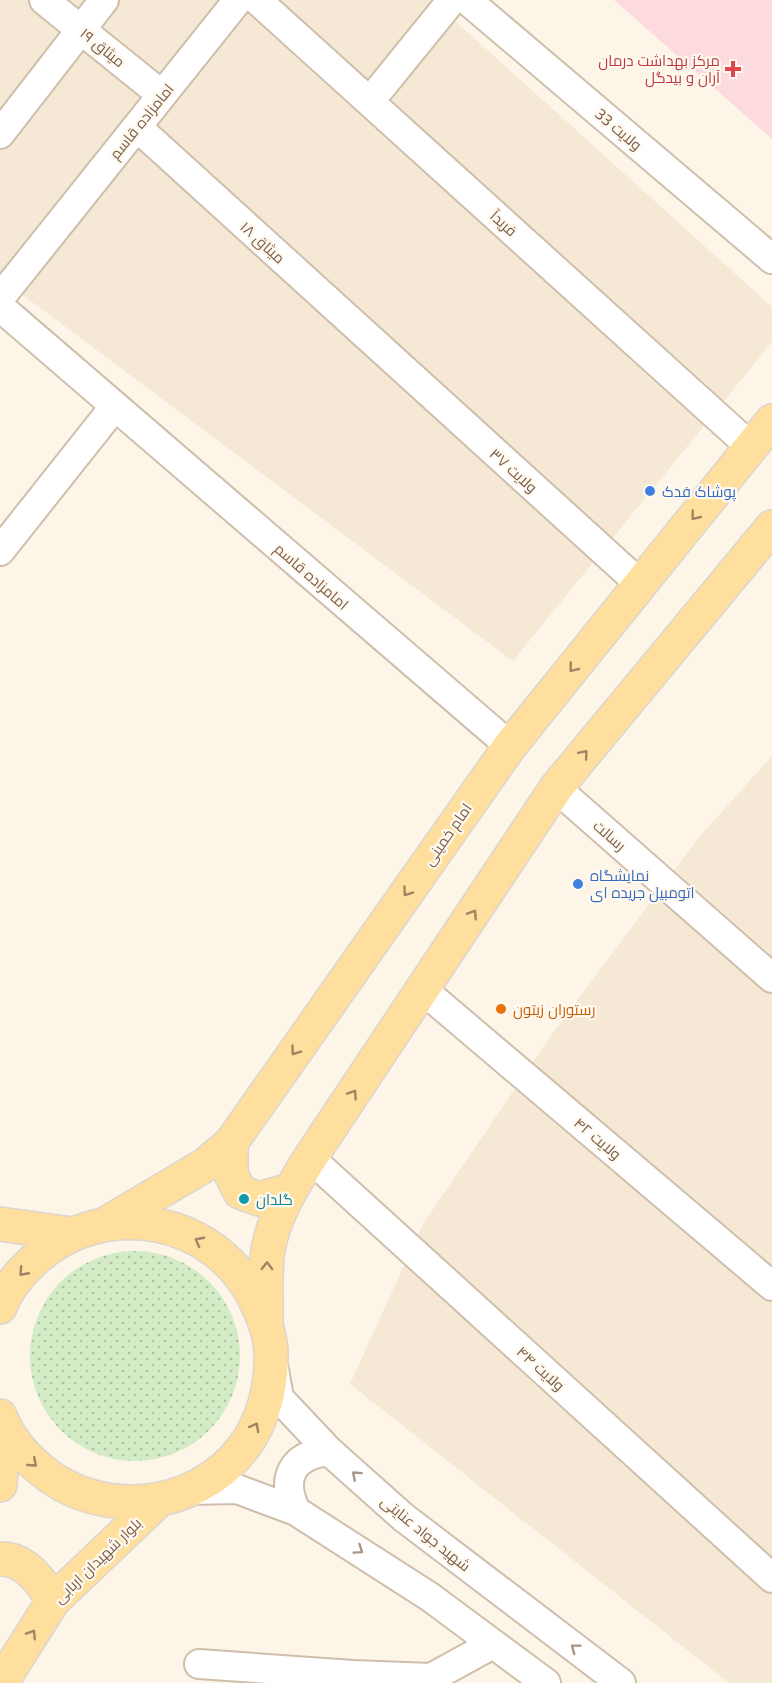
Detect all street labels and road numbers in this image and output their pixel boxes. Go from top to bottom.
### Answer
street label: میثاق ۱۹ [76,23,130,72]
street label: امامزاده قاسم [104,79,178,164]
street label: ولایت 33 [591,104,647,154]
street label: فریدآ [486,206,522,240]
street label: میثاق ۱۸ [236,217,290,268]
street label: ولایت ۳۷ [486,443,542,497]
street label: امامزاده قاسم [270,538,353,614]
street label: امام خمینی [418,799,477,870]
street label: رسالت [589,815,631,855]
street label: ولایت ۴۲ [570,1112,626,1164]
street label: ولایت ۴۴ [513,1341,569,1395]
street label: شهید جواد عنایتی [376,1491,475,1576]
street label: بلوار شهیدان اربابی [49,1513,146,1608]

